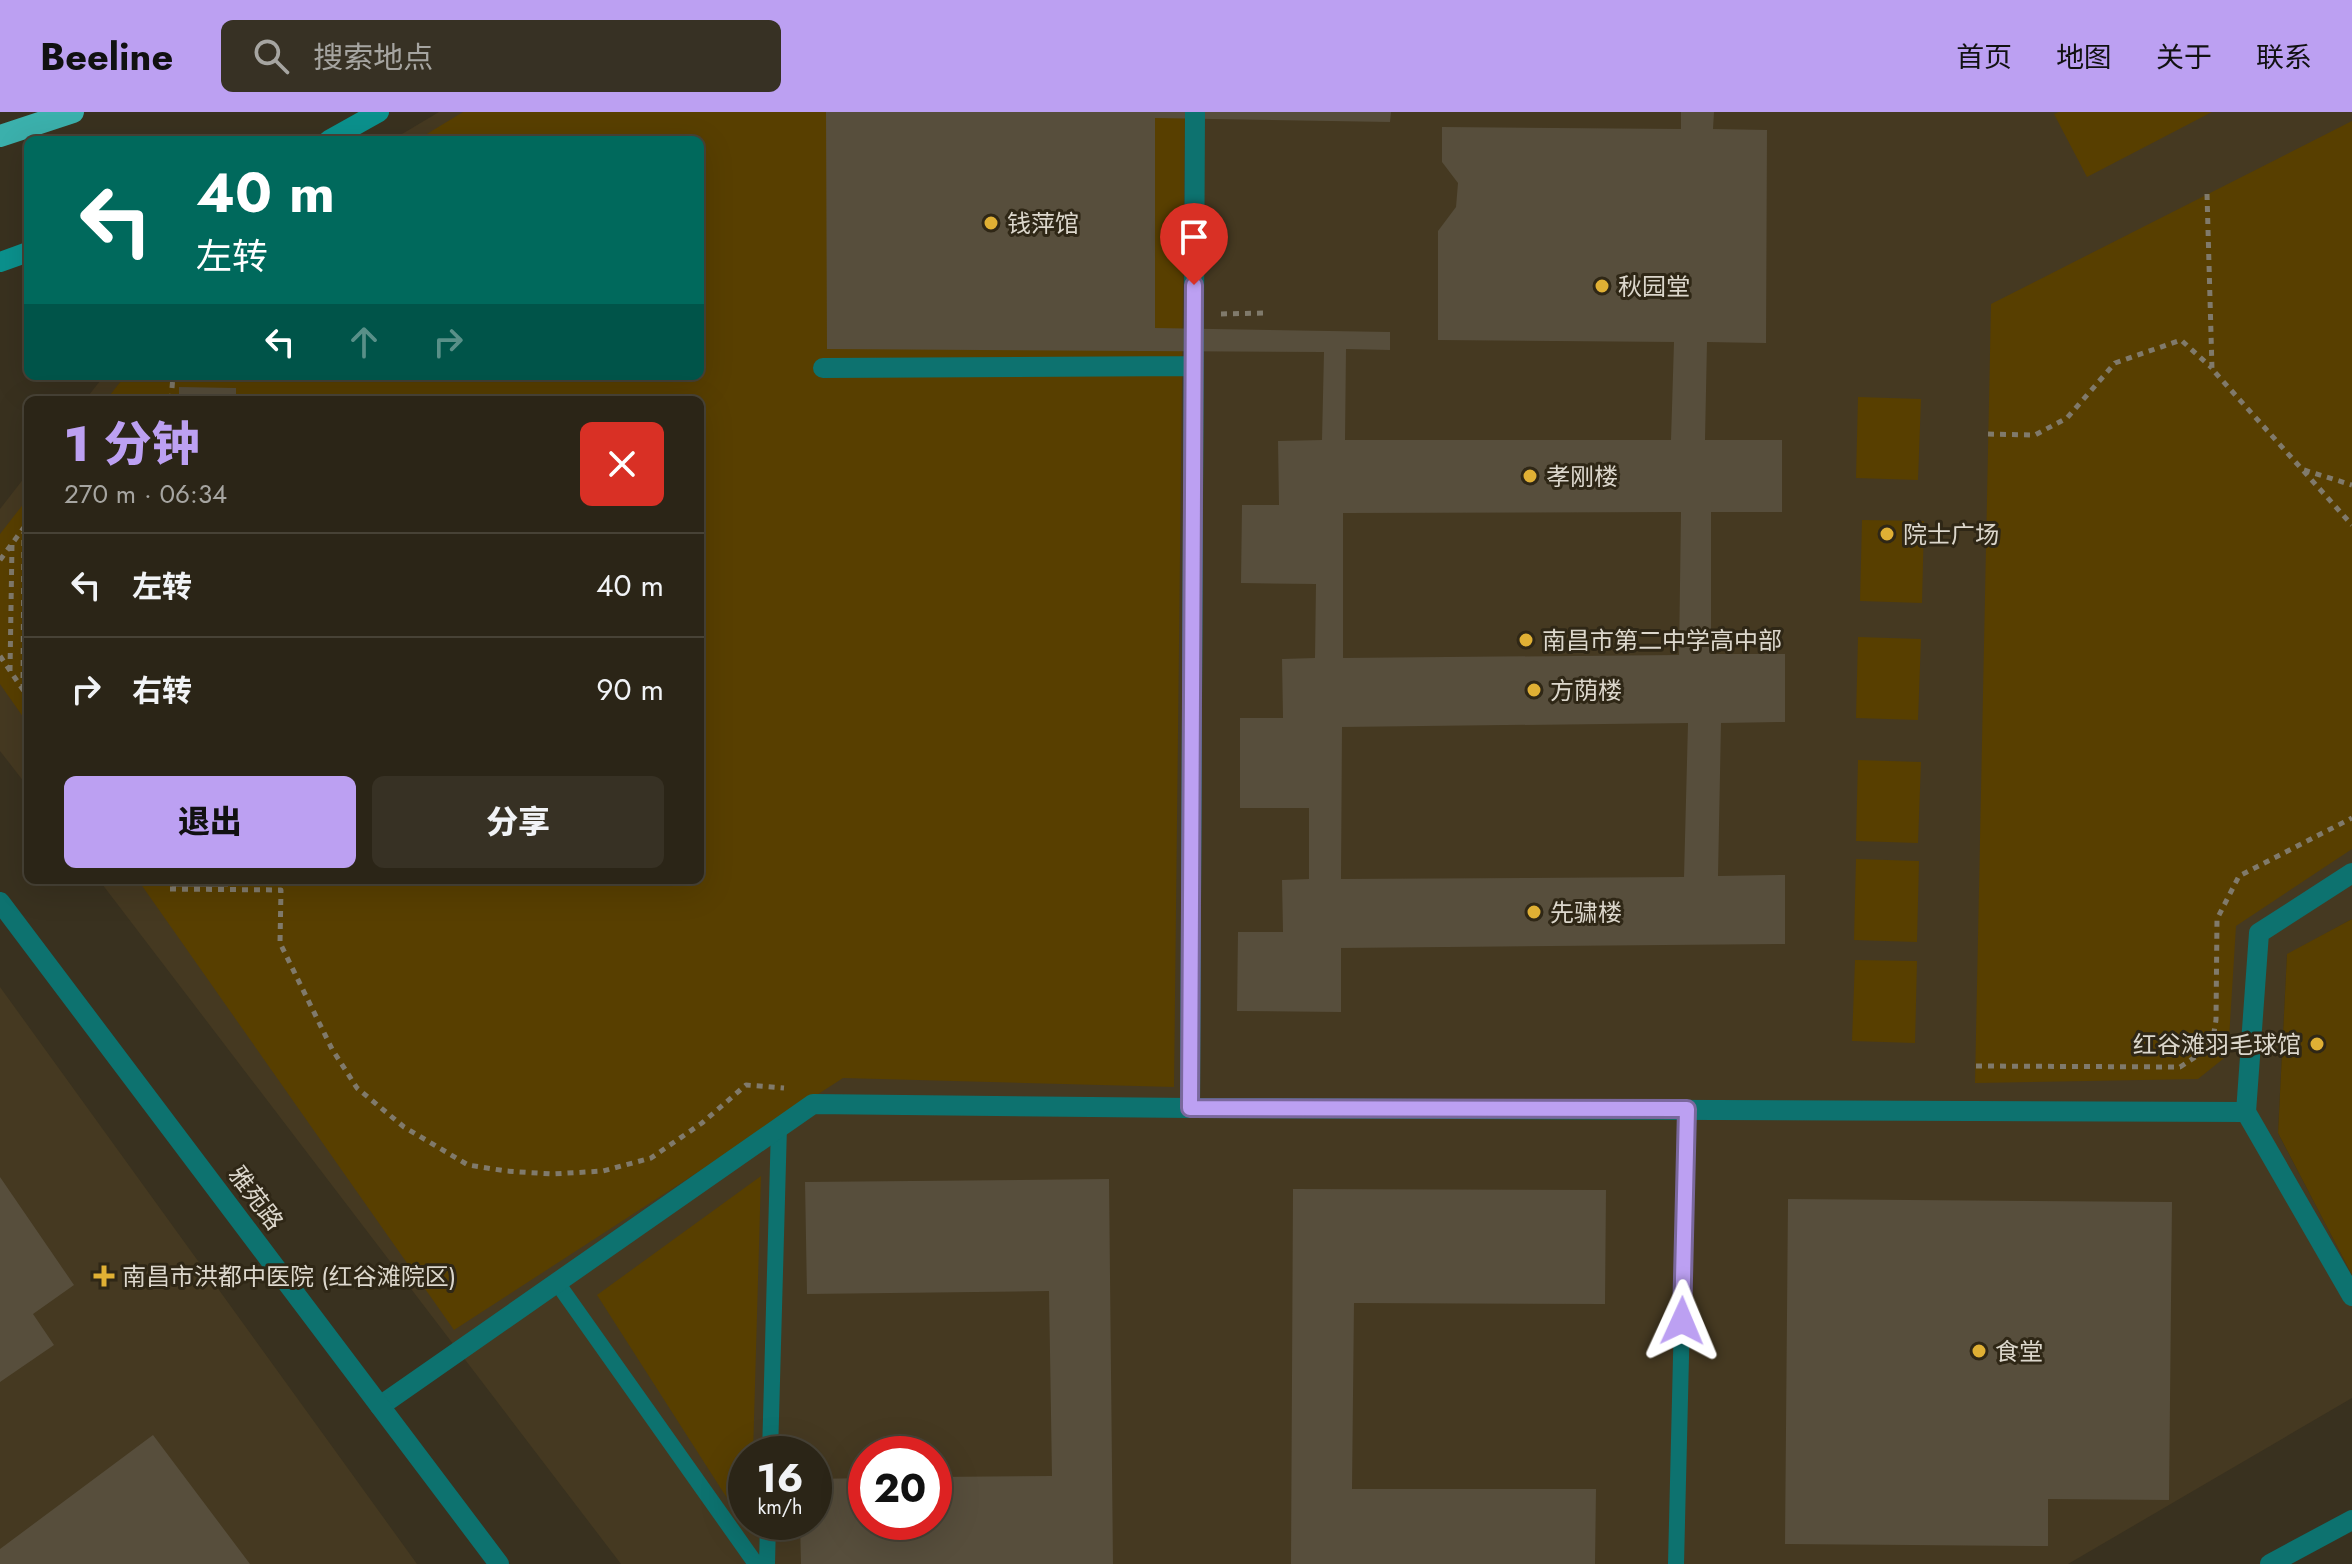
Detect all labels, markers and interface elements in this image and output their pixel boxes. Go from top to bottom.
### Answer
search box [221,20,781,92]
text: Beeline [40,29,173,84]
icon: search [249,34,293,78]
text: 搜索地点 [313,36,433,79]
text: 首页 [1956,37,2012,78]
text: 地图 [2056,37,2112,78]
text: 关于 [2156,37,2212,78]
text: 联系 [2256,37,2312,78]
text: 40 m [196,152,335,233]
icon: left [64,168,168,272]
pin [1160,203,1228,285]
place label: 钱萍馆 [1007,206,1079,241]
marker: 钱萍馆 [982,214,1000,232]
icon: arrive [1172,215,1216,259]
text: 左转 [196,230,268,282]
place label: 秋园堂 [1618,269,1690,304]
marker: 秋园堂 [1593,277,1611,295]
icon: left [258,320,302,364]
icon: ahead [342,320,386,364]
icon: right [426,320,470,364]
text: 1 分钟 [64,410,200,479]
button: close [580,422,664,506]
place label: 孝刚楼 [1546,459,1618,494]
marker: 孝刚楼 [1521,467,1539,485]
text: 270 m · 06:34 [64,475,227,513]
place label: 院士广场 [1903,517,1999,552]
marker: 院士广场 [1878,525,1896,543]
icon: left [64,563,108,607]
text: 40 m [596,564,664,607]
text: 左转 [132,565,192,608]
place label: 南昌市第二中学高中部 [1542,623,1782,658]
marker: 南昌市第二中学高中部 [1517,631,1535,649]
icon: right [64,667,108,711]
text: 90 m [596,668,664,711]
text: 右转 [132,669,192,712]
place label: 方荫楼 [1550,673,1622,708]
marker: 方荫楼 [1525,681,1543,699]
button: 退出 [64,776,356,868]
button: 分享 [372,776,664,868]
place label: 先骕楼 [1550,895,1622,930]
marker: 先骕楼 [1525,903,1543,921]
place label: 红谷滩羽毛球馆 [2133,1027,2301,1062]
marker: 红谷滩羽毛球馆 [2308,1035,2326,1053]
street label: 雅苑路 [220,1159,292,1237]
place label: 南昌市洪都中医院 (红谷滩院区) [122,1259,456,1294]
marker: 南昌市洪都中医院 (红谷滩院区) [93,1265,115,1287]
position arrow [1640,1279,1724,1363]
place label: 食堂 [1995,1334,2043,1369]
marker: 食堂 [1970,1342,1988,1360]
speed limit sign: 20 [848,1436,952,1540]
text: 16 [756,1449,804,1507]
text: km/h [757,1493,803,1522]

